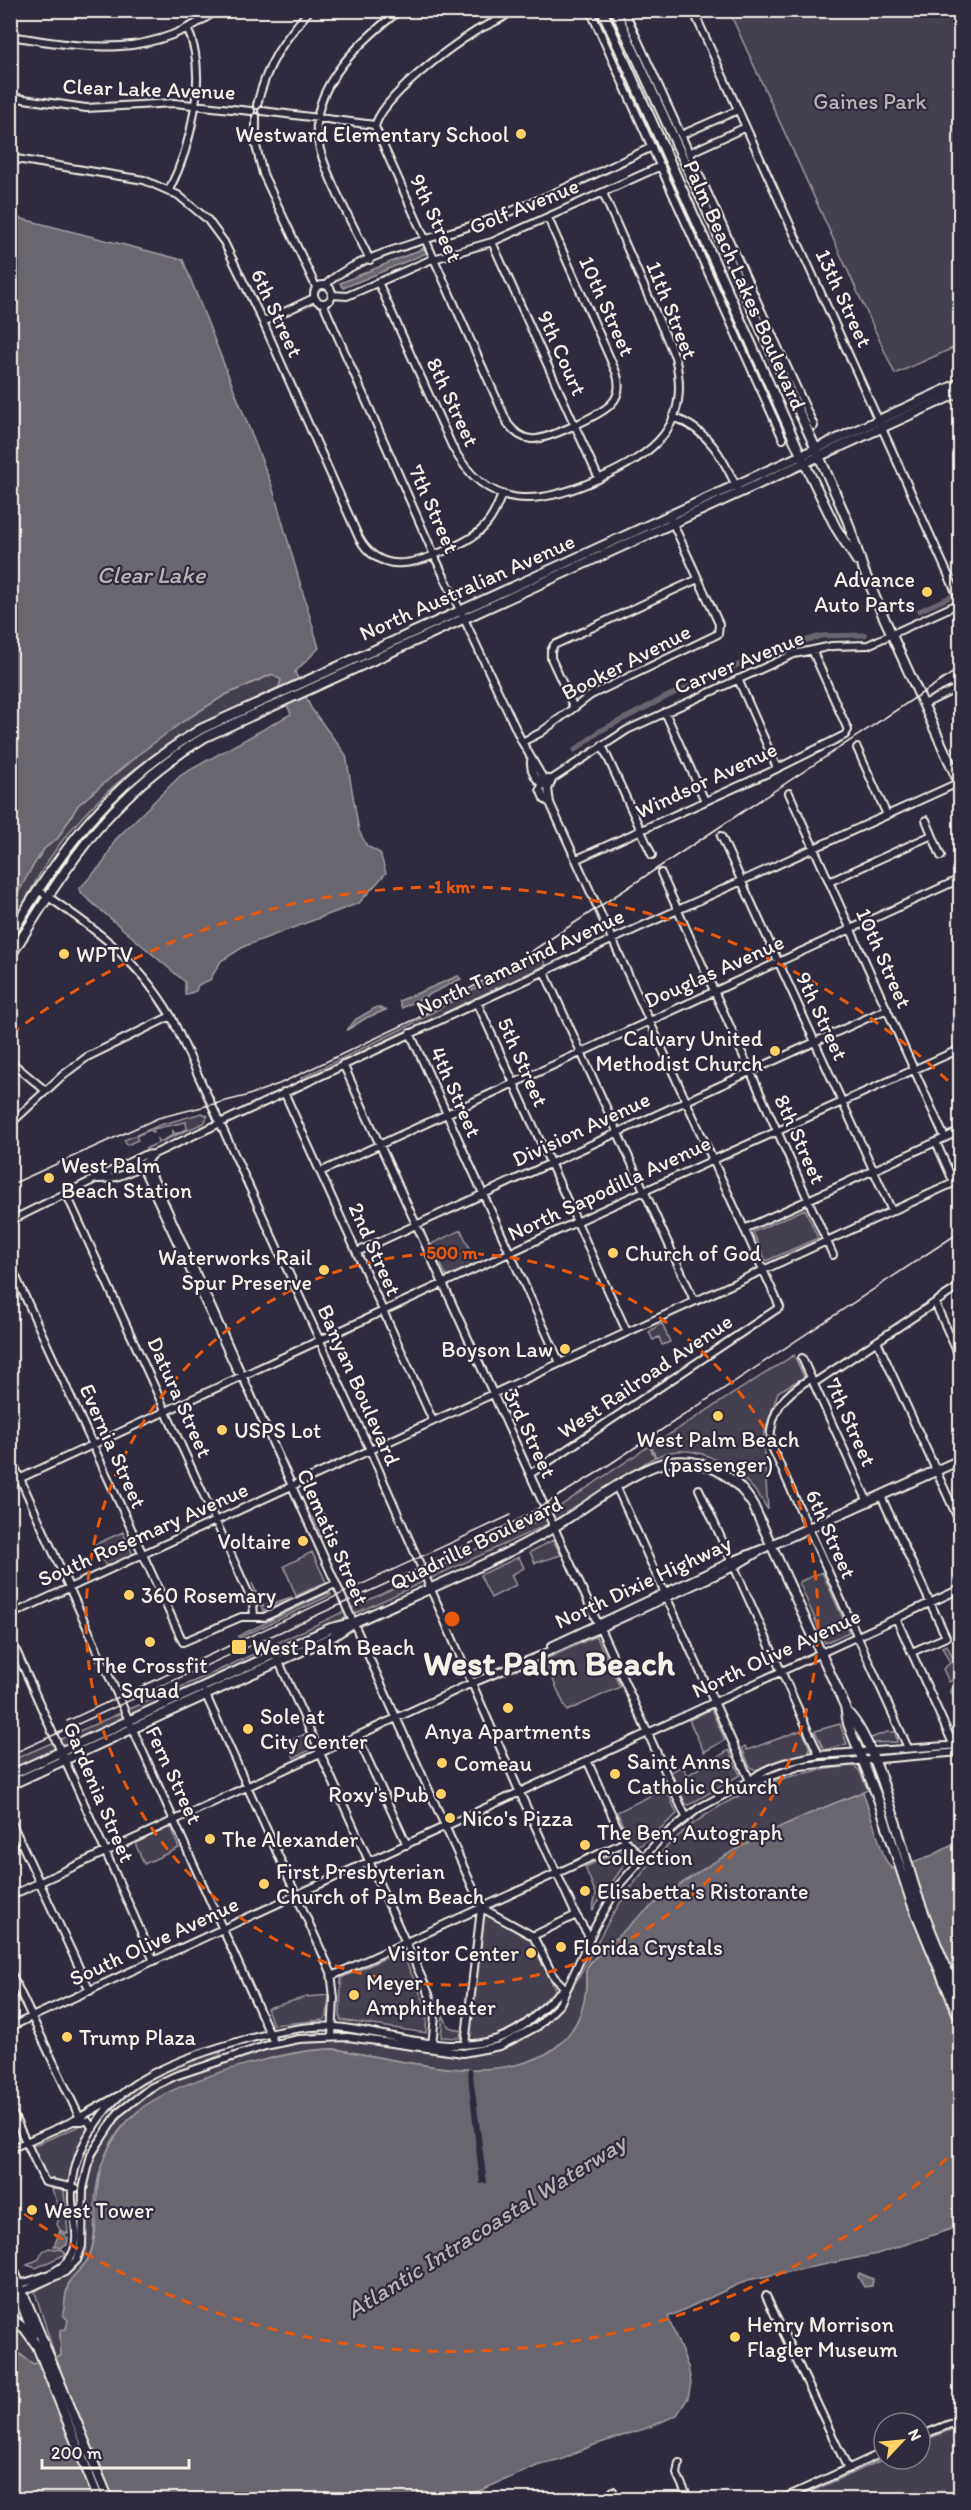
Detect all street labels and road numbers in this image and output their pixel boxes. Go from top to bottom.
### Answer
street label: Clear Lake Avenue [62,72,236,106]
street label: Palm Beach Lakes Boulevard [678,156,812,414]
street label: 9th Street [404,169,468,267]
street label: Golf Avenue [465,172,583,240]
street label: 13th Street [810,245,878,351]
street label: 10th Street [573,252,641,360]
street label: 11th Street [640,257,704,363]
street label: 6th Street [245,264,309,362]
street label: 9th Court [531,306,593,400]
street label: 8th Street [421,353,485,451]
street label: 7th Street [403,461,465,557]
street label: North Australian Avenue [355,527,579,647]
street label: Booker Avenue [557,618,695,706]
street label: Carver Avenue [670,624,808,700]
street label: Windsor Avenue [631,735,781,825]
street label: North Tamarind Avenue [412,902,628,1022]
street label: 10th Street [850,904,918,1012]
street label: Douglas Avenue [640,928,788,1014]
street label: 9th Street [790,967,854,1065]
street label: 5th Street [491,1013,555,1111]
street label: 4th Street [424,1043,488,1141]
street label: Division Avenue [508,1085,654,1173]
street label: 8th Street [768,1090,832,1188]
street label: North Sapodilla Avenue [503,1129,715,1247]
street label: 2nd Street [342,1198,408,1300]
street label: Banyan Boulevard [311,1300,407,1470]
street label: West Railroad Avenue [552,1307,738,1445]
street label: Datura Street [141,1332,219,1462]
street label: 7th Street [820,1374,882,1470]
street label: Evernia Street [74,1380,152,1512]
street label: 3rd Street [497,1384,563,1482]
street label: Clematis Street [291,1465,375,1609]
street label: South Rosemary Avenue [34,1475,252,1593]
street label: 6th Street [799,1485,863,1583]
street label: Quadrille Boulevard [385,1489,567,1596]
street label: North Dixie Highway [550,1529,736,1635]
street label: North Olive Avenue [687,1602,865,1704]
street label: Gardenia Street [57,1718,141,1866]
street label: Fern Street [140,1722,208,1828]
street label: South Olive Avenue [65,1890,243,1992]

